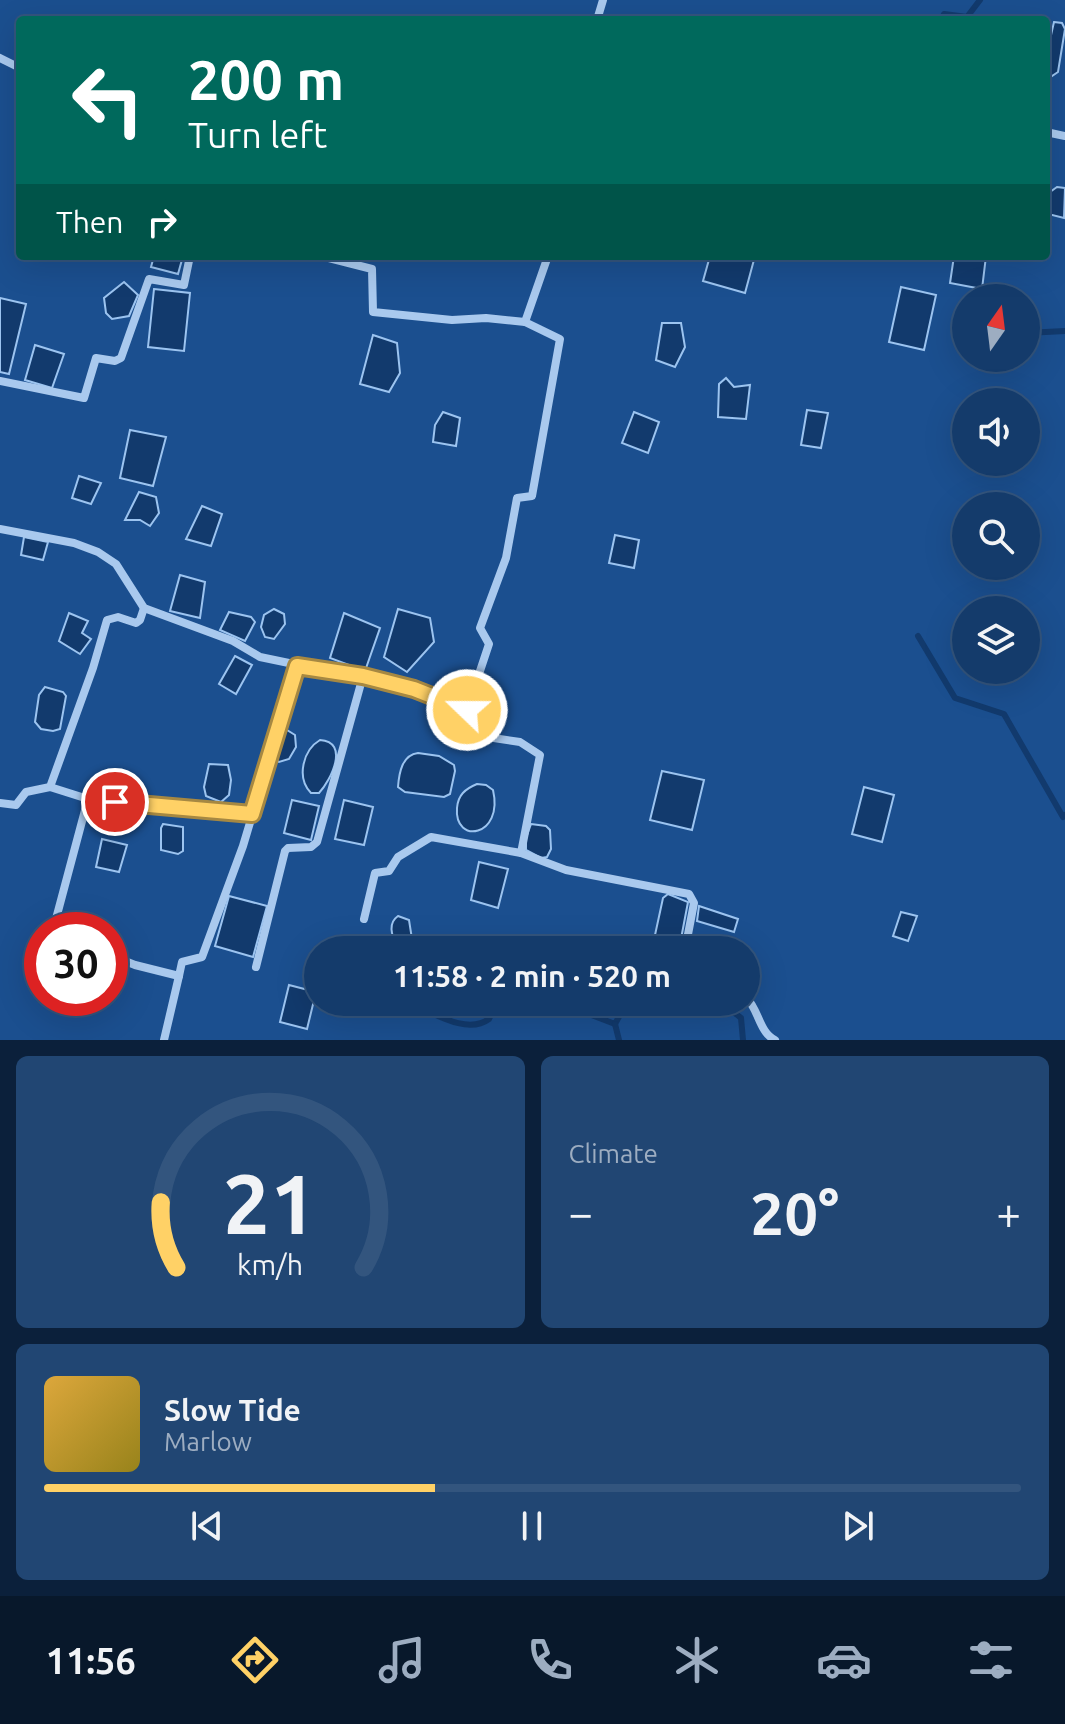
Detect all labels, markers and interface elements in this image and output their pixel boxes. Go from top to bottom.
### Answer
icon: left [56,48,160,152]
text: 200 m [188,48,344,111]
text: Turn left [188,114,327,155]
icon: right [140,200,184,244]
text: Then [56,205,124,239]
north arrow [952,284,1040,372]
map controls [952,284,1040,684]
button: sound [952,388,1040,476]
button: search [952,492,1040,580]
button: layers [952,596,1040,684]
position arrow [425,668,509,752]
pin [81,768,149,836]
icon: arrive [93,780,137,824]
speed limit sign: 30 [24,912,128,1016]
text: 11:58 · 2 min · 520 m [393,959,671,993]
text: Climate [569,1139,658,1168]
text: 21 [223,1156,317,1250]
text: 20° [750,1179,839,1246]
text: − [569,1188,593,1237]
text: + [996,1188,1021,1237]
text: km/h [237,1248,303,1280]
text: Slow Tide [164,1393,301,1427]
text: Marlow [164,1427,252,1456]
icon: previous [185,1504,229,1548]
icon: pause [510,1504,554,1548]
icon: next [836,1504,880,1548]
icon: directions [227,1632,283,1688]
icon: music [374,1632,430,1688]
icon: phone [522,1632,578,1688]
icon: climate [669,1632,725,1688]
icon: car [816,1632,872,1688]
icon: filters [963,1632,1019,1688]
text: 11:56 [46,1640,136,1681]

